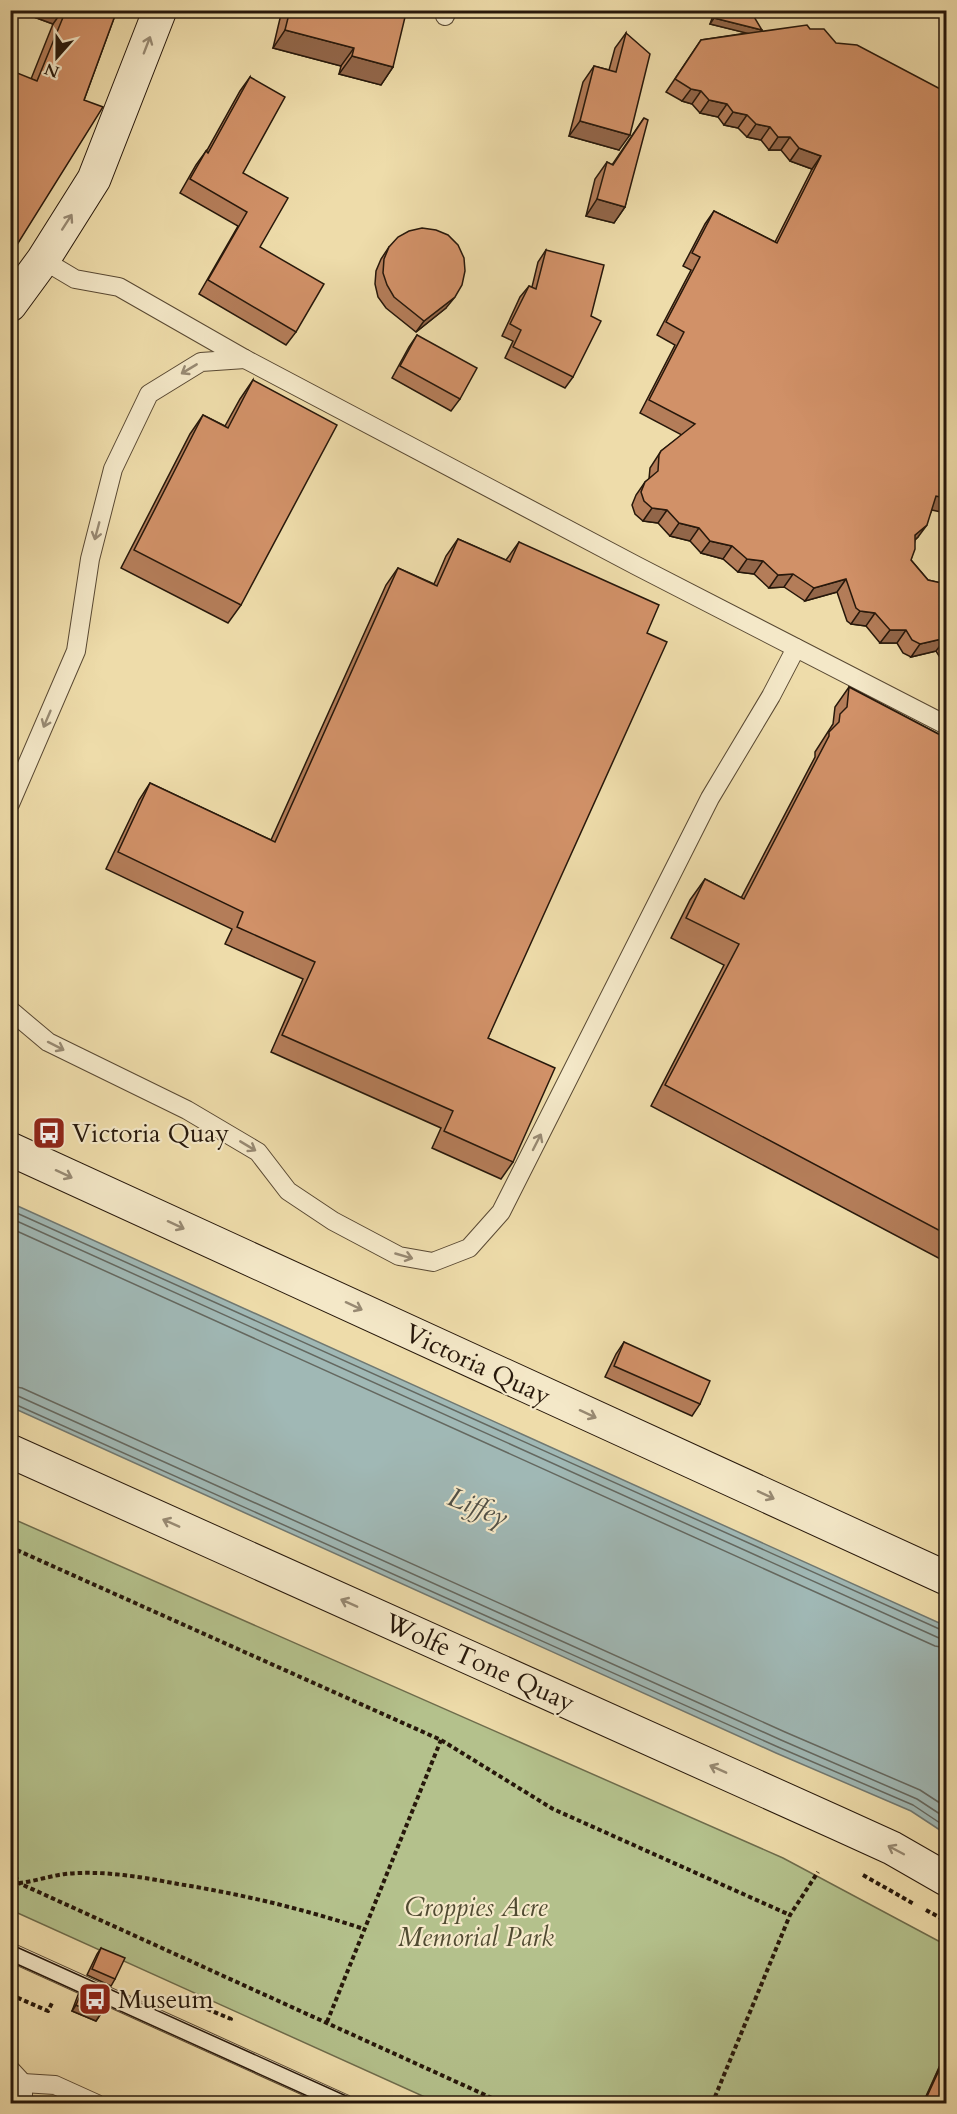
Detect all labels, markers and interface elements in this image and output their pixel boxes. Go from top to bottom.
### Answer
north arrow [27,27,87,87]
one-way arrow [143,36,154,55]
text: N [41,57,62,83]
one-way arrow [61,214,74,231]
one-way arrow [181,364,198,376]
one-way arrow [91,522,102,541]
one-way arrow [41,709,52,727]
one-way arrow [47,1041,65,1052]
bus stop icon: Victoria Quay [31,1115,67,1151]
place label: Victoria Quay [72,1116,229,1151]
one-way arrow [531,1133,543,1151]
one-way arrow [239,1140,256,1152]
one-way arrow [54,1168,72,1180]
one-way arrow [167,1220,185,1232]
one-way arrow [394,1251,413,1262]
one-way arrow [344,1301,362,1313]
street label: Victoria Quay [399,1315,557,1414]
one-way arrow [579,1408,597,1420]
water label: Liffey [442,1479,513,1536]
one-way arrow [756,1490,774,1501]
one-way arrow [163,1517,181,1528]
one-way arrow [340,1597,359,1608]
street label: Wolfe Tone Quay [378,1604,581,1720]
one-way arrow [710,1763,728,1775]
one-way arrow [887,1844,905,1855]
park label: Croppies Acre Memorial Park [398,1890,554,1955]
bus stop icon: Museum [77,1981,113,2017]
place label: Museum [118,1982,214,2017]

